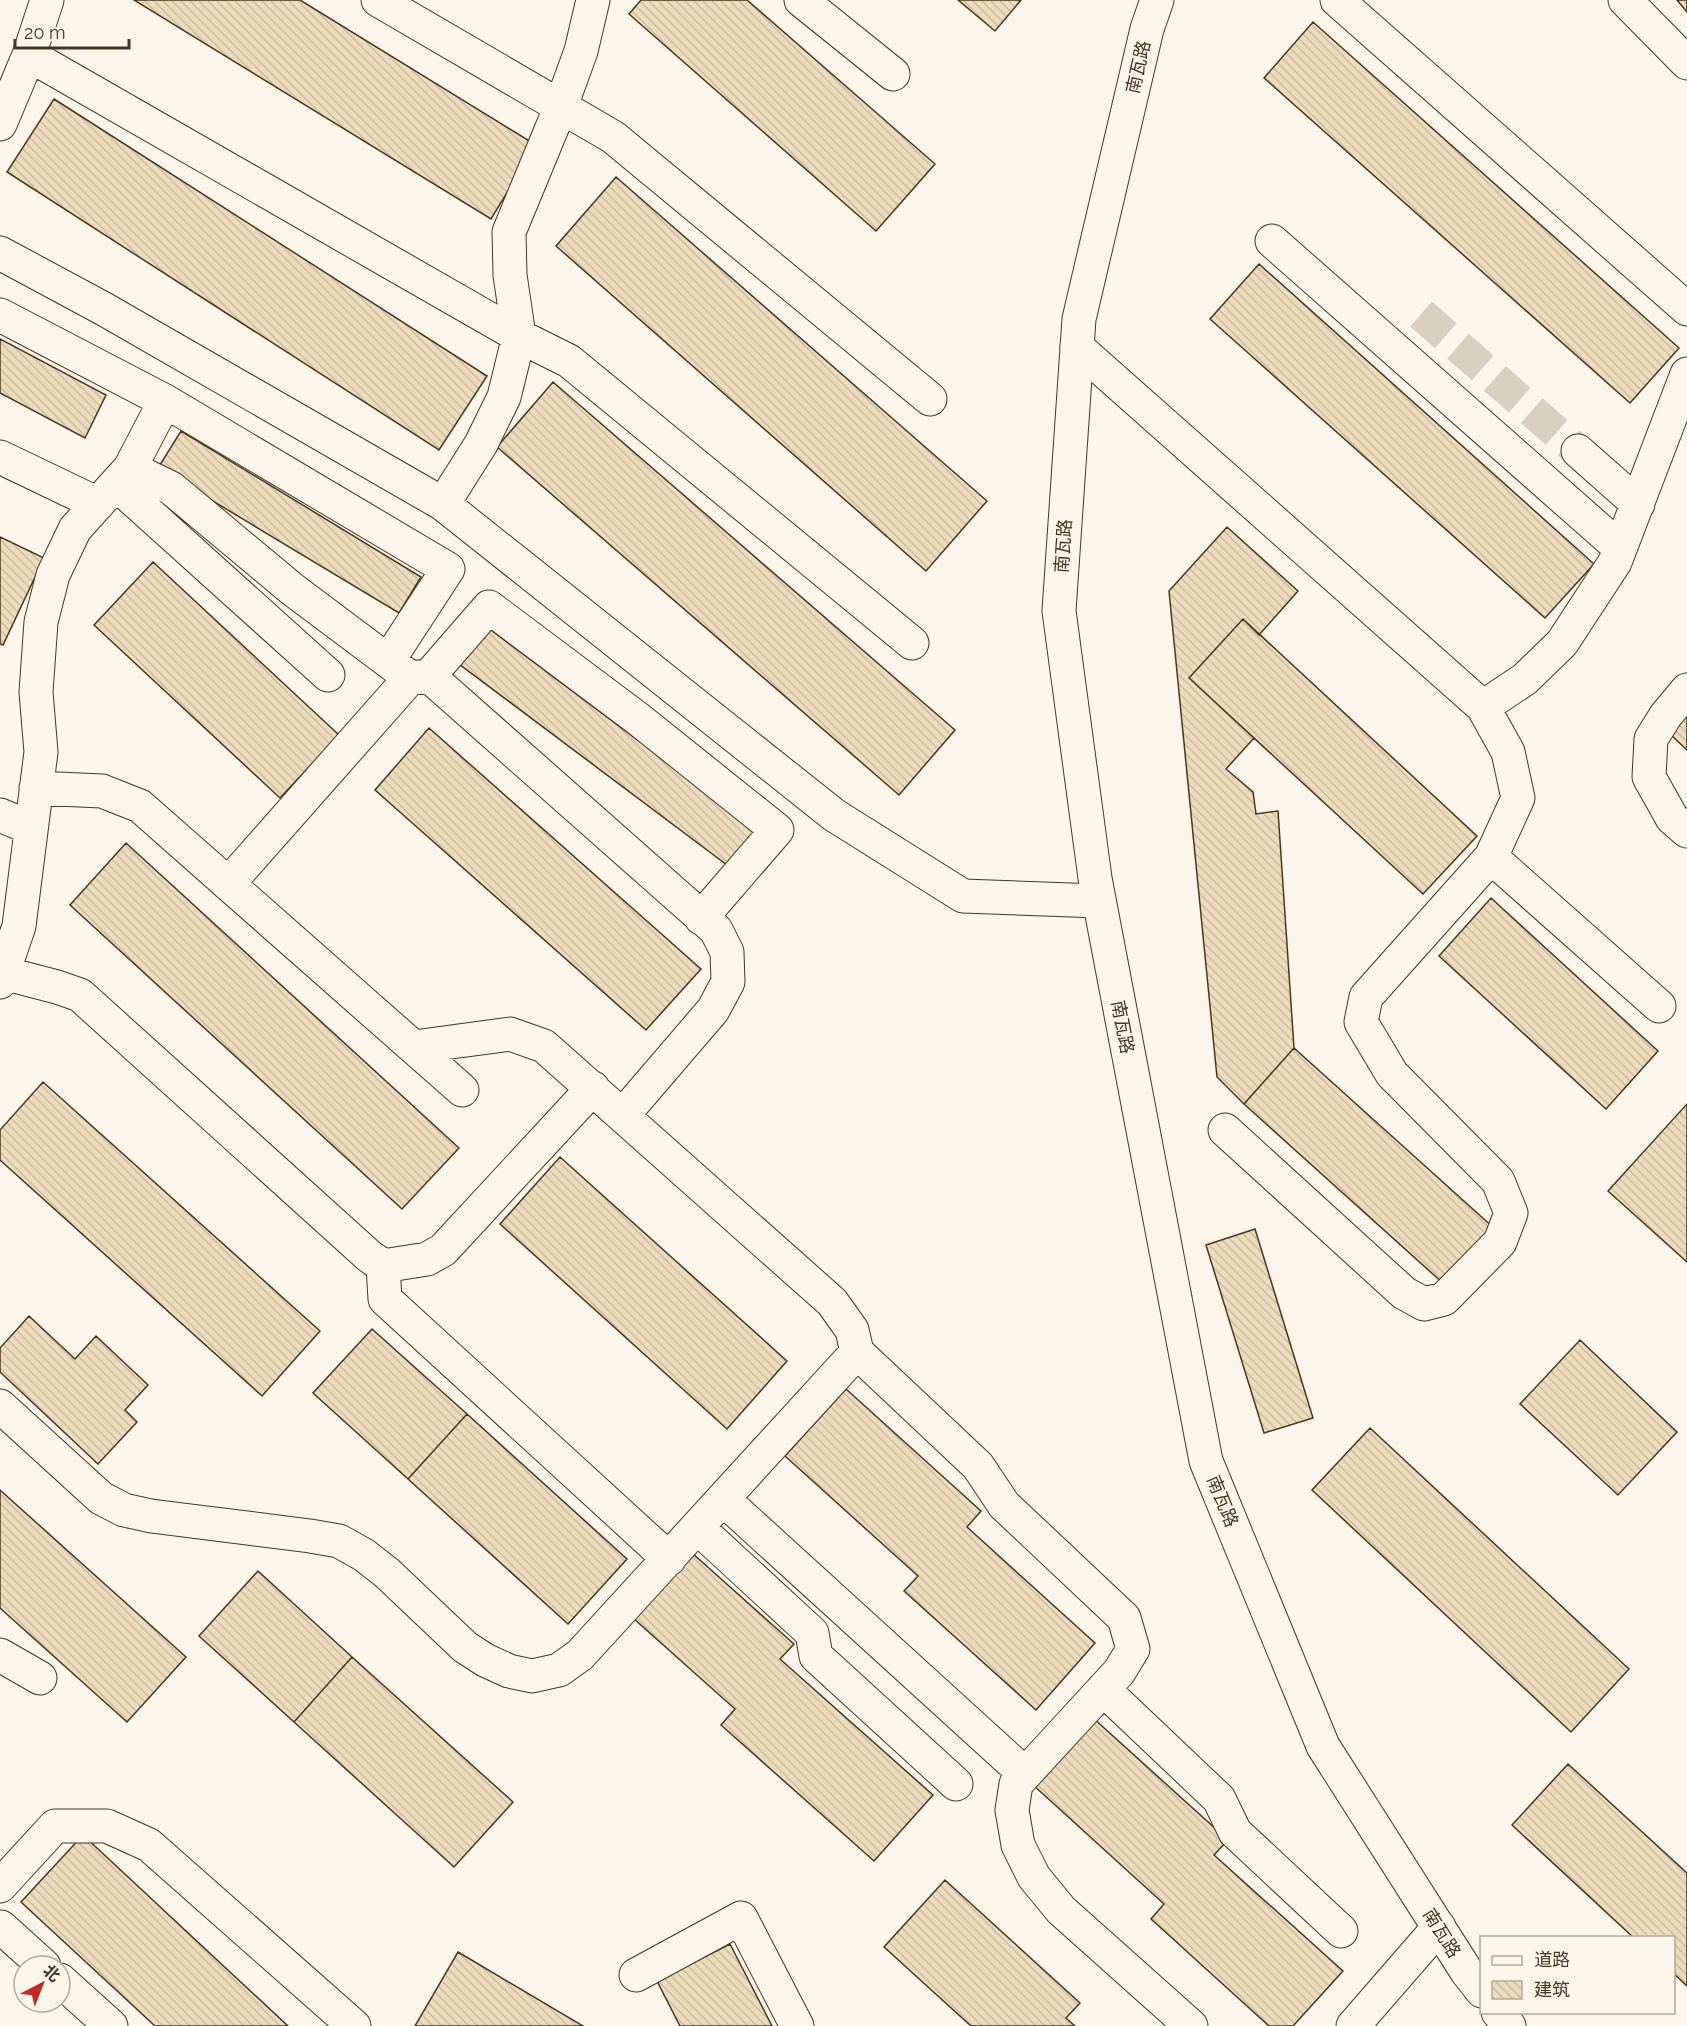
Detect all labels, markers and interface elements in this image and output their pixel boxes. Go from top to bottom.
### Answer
scale bar [15,12,129,50]
text: 20 m [24,22,66,43]
street label: 南瓦路 [1122,38,1154,96]
street label: 南瓦路 [1051,518,1075,574]
street label: 南瓦路 [1108,998,1138,1056]
street label: 南瓦路 [1203,1472,1243,1530]
street label: 南瓦路 [1419,1905,1465,1961]
legend [1480,1936,1675,2014]
text: 道路 [1534,1949,1570,1970]
north arrow [12,1954,72,2014]
text: 北 [39,1961,64,1986]
text: 建筑 [1534,1979,1570,2000]

